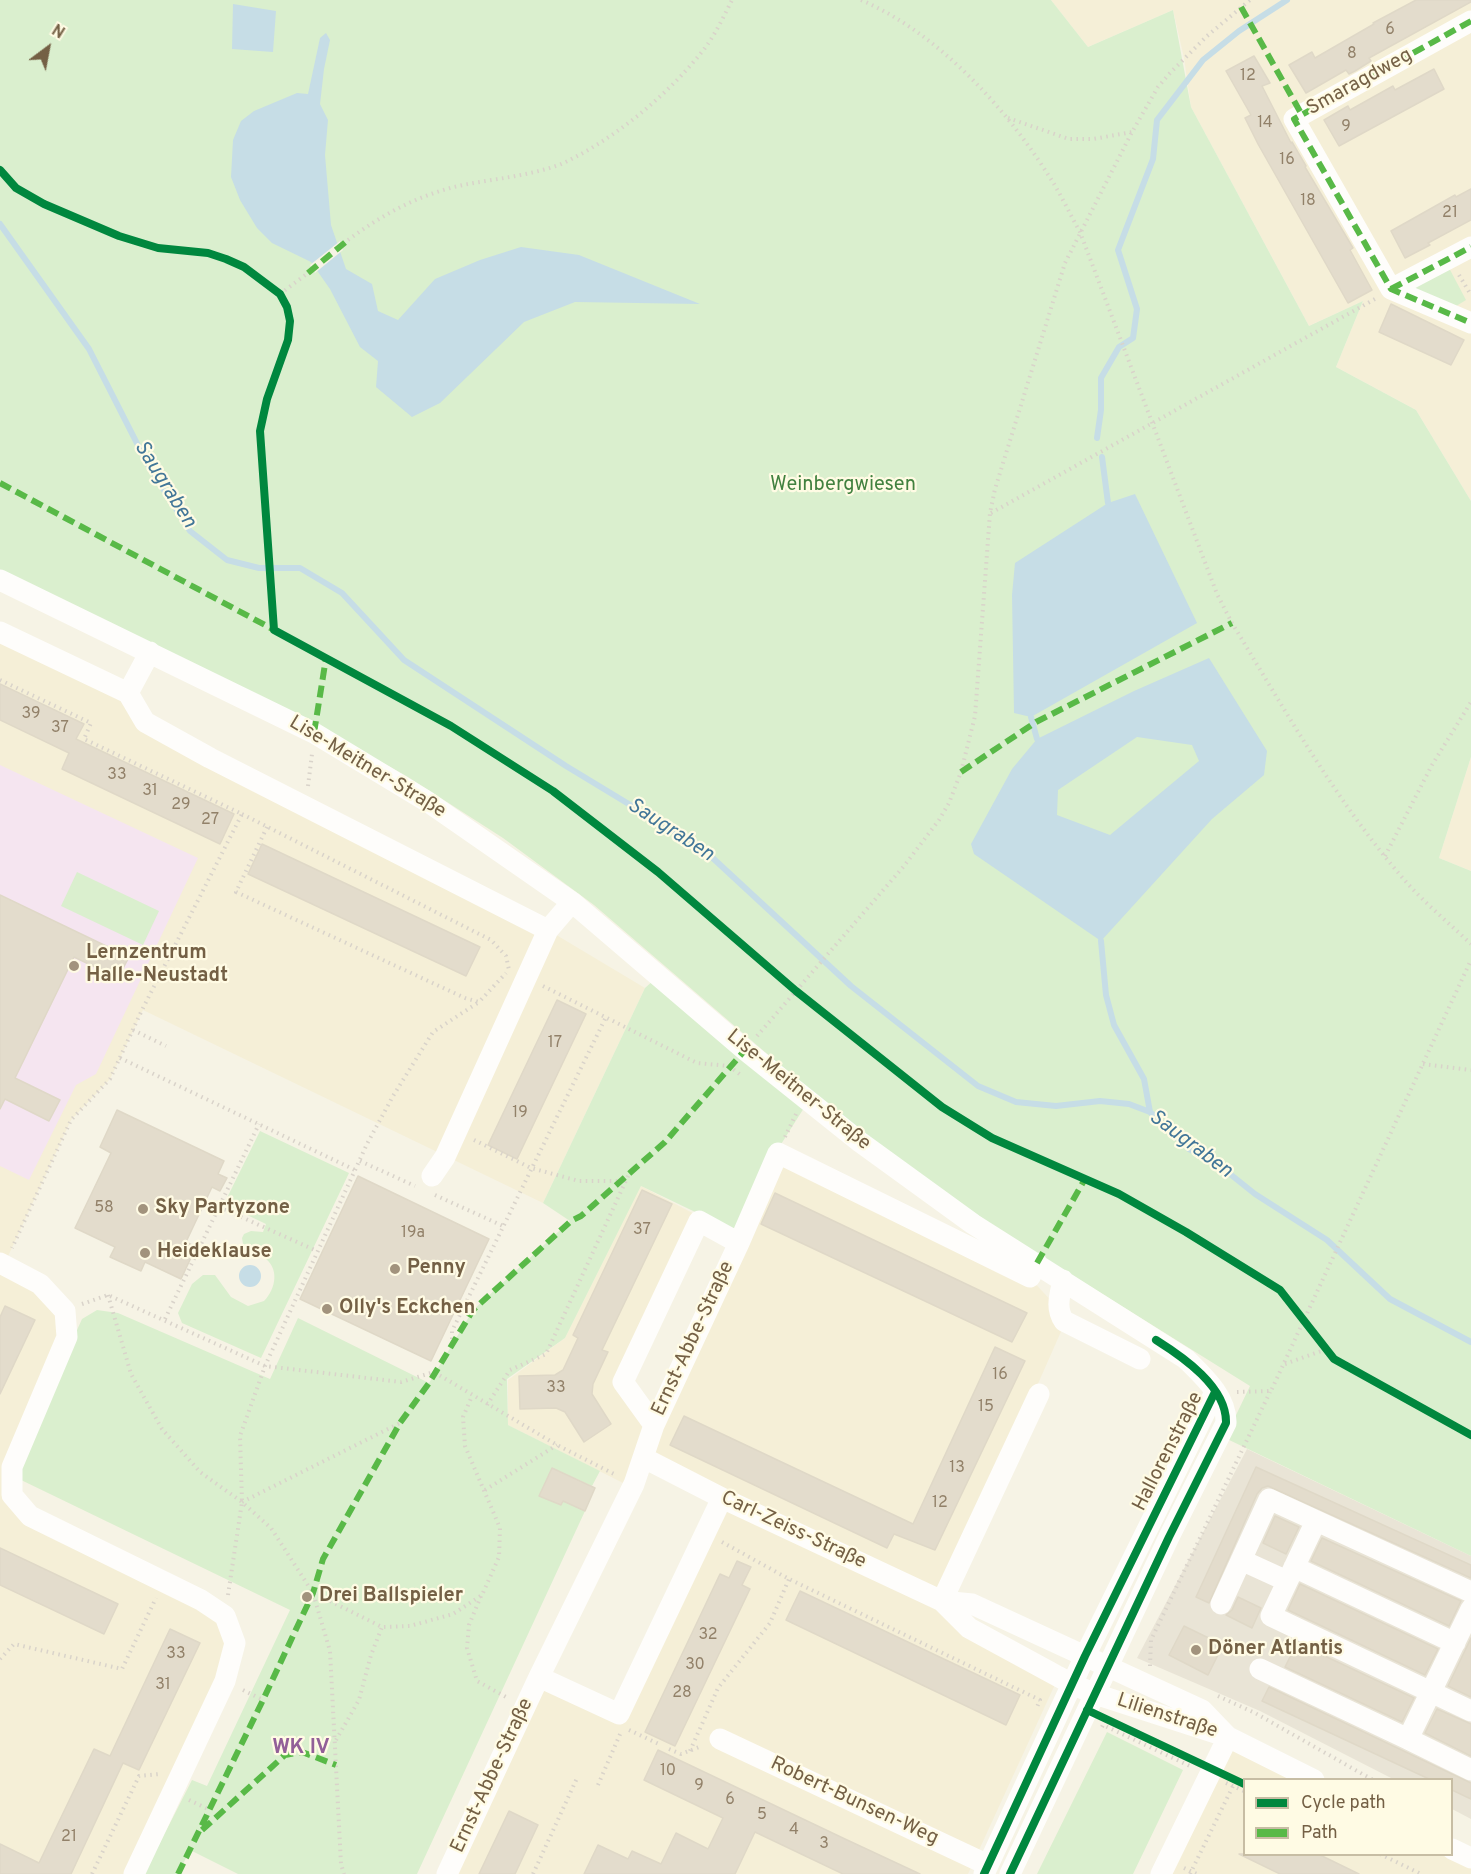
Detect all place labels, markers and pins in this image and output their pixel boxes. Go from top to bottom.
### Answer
place label: Lernzentrum Halle-Neustadt [86,942,228,989]
marker: Lernzentrum Halle-Neustadt [67,959,81,973]
place label: Sky Partyzone [155,1197,290,1221]
marker: Sky Partyzone [136,1202,150,1216]
place label: Heideklause [157,1241,272,1265]
marker: Heideklause [138,1246,152,1260]
place label: Penny [407,1257,466,1281]
marker: Penny [388,1262,402,1276]
place label: Olly's Eckchen [339,1297,475,1321]
marker: Olly's Eckchen [320,1302,334,1316]
place label: Drei Ballspieler [319,1585,463,1609]
marker: Drei Ballspieler [300,1590,314,1604]
place label: Döner Atlantis [1208,1638,1343,1662]
marker: Döner Atlantis [1189,1643,1203,1657]

